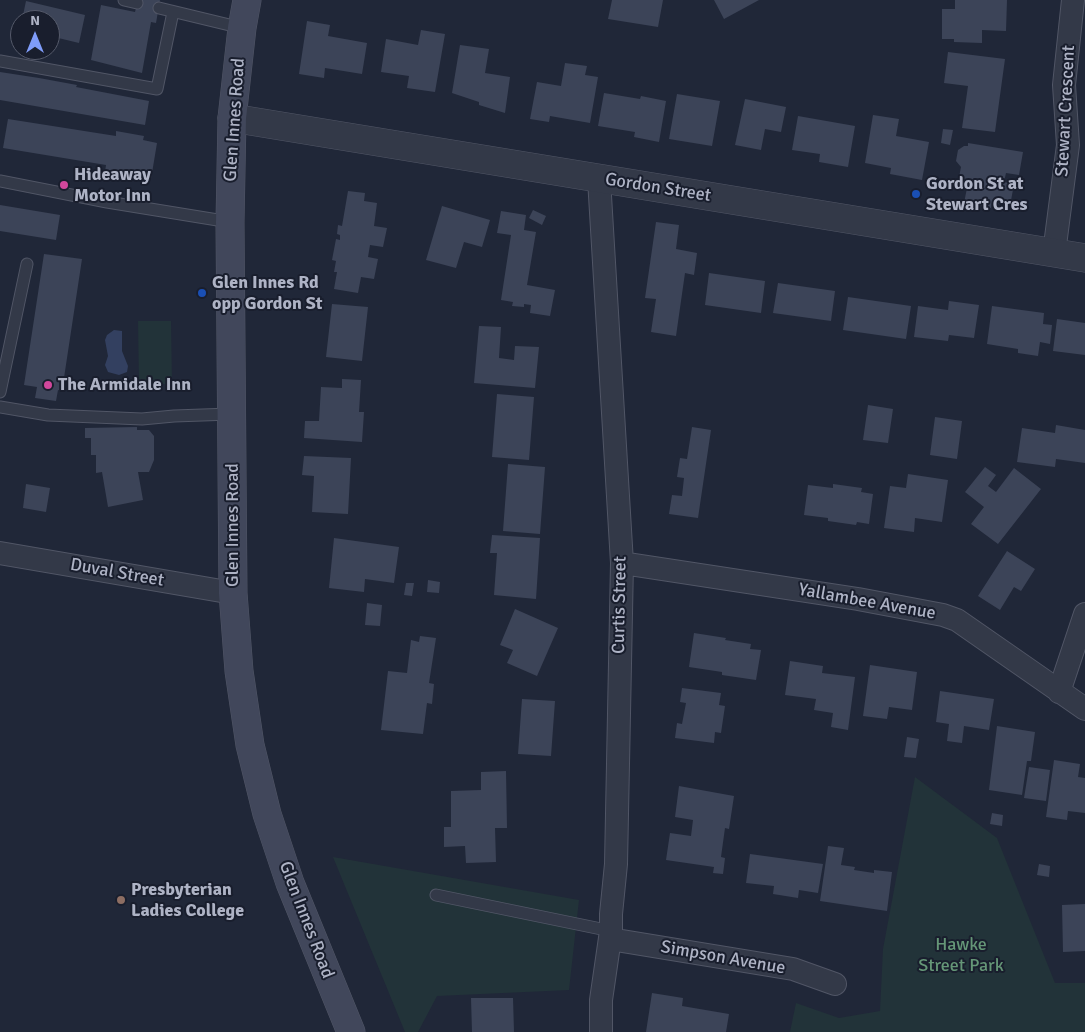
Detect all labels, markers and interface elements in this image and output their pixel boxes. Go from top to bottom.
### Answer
north arrow [10,10,60,60]
text: N [30,12,40,29]
street label: Stewart Crescent [1052,45,1080,177]
street label: Glen Innes Road [220,58,250,182]
place label: Hideaway Motor Inn [74,164,151,206]
street label: Gordon Street [603,169,713,207]
place label: Gordon St at Stewart Cres [926,173,1028,215]
marker: Hideaway Motor Inn [58,179,70,191]
marker: Gordon St at Stewart Cres [910,188,922,200]
place label: Glen Innes Rd opp Gordon St [212,272,323,314]
marker: Glen Innes Rd opp Gordon St [196,287,208,299]
place label: The Armidale Inn [58,374,191,396]
marker: The Armidale Inn [42,379,54,391]
street label: Glen Innes Road [222,463,244,587]
street label: Duval Street [68,554,166,592]
street label: Curtis Street [608,556,632,654]
street label: Yallambee Avenue [797,579,937,625]
street label: Glen Innes Road [274,858,338,982]
place label: Presbyterian Ladies College [131,879,244,922]
marker: Presbyterian Ladies College [115,894,127,906]
park label: Hawke Street Park [918,934,1004,976]
street label: Simpson Avenue [659,936,787,980]

